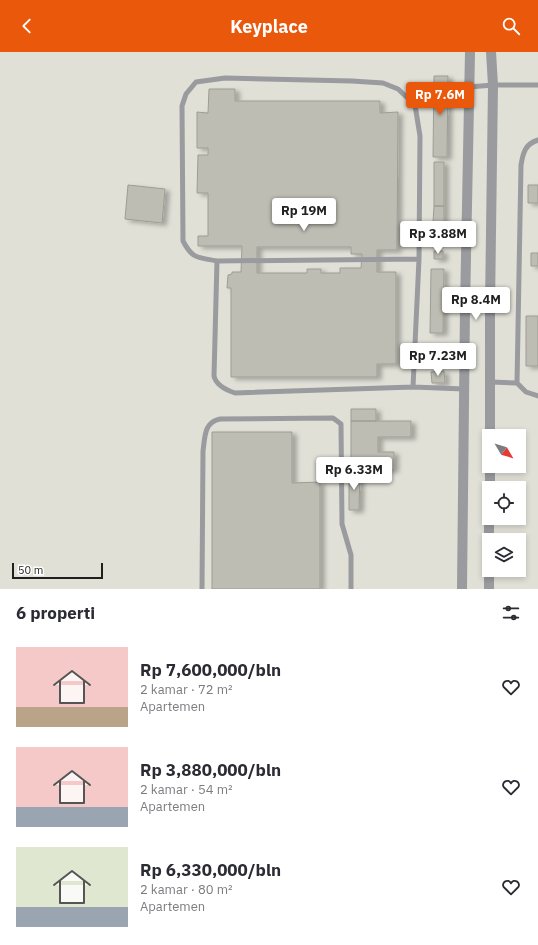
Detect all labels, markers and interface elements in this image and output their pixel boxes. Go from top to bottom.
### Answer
icon: back [16,15,38,37]
text: Keyplace [230,15,308,38]
icon: search [500,15,522,37]
pin: Rp 7.6M [403,82,477,116]
text: Rp 7.6M [415,86,465,103]
pin: Rp 19M [271,198,337,232]
text: Rp 19M [281,202,327,219]
pin: Rp 3.88M [397,221,479,255]
text: Rp 3.88M [409,225,467,242]
pin: Rp 8.4M [439,287,513,321]
text: Rp 8.4M [451,291,501,308]
pin: Rp 7.23M [397,343,479,377]
text: Rp 7.23M [409,347,467,364]
north arrow [482,429,526,473]
map controls [482,429,526,577]
pin: Rp 6.33M [313,457,395,491]
text: Rp 6.33M [325,461,383,478]
button: locate [482,481,526,525]
button: layers [482,533,526,577]
scale bar [12,561,103,580]
text: 50 m [18,563,43,577]
text: 6 properti [16,602,95,624]
icon: filters [500,602,522,624]
text: Rp 7,600,000/bln [140,659,281,681]
icon: home [48,663,96,711]
icon: heart [500,676,522,698]
text: 2 kamar · 72 m² [140,681,233,698]
text: Apartemen [140,698,205,715]
text: Rp 3,880,000/bln [140,759,281,781]
icon: home [48,763,96,811]
icon: heart [500,776,522,798]
text: 2 kamar · 54 m² [140,781,233,798]
text: Apartemen [140,798,205,815]
text: Rp 6,330,000/bln [140,859,281,881]
icon: home [48,863,96,911]
icon: heart [500,876,522,898]
text: 2 kamar · 80 m² [140,881,233,898]
text: Apartemen [140,898,205,915]

